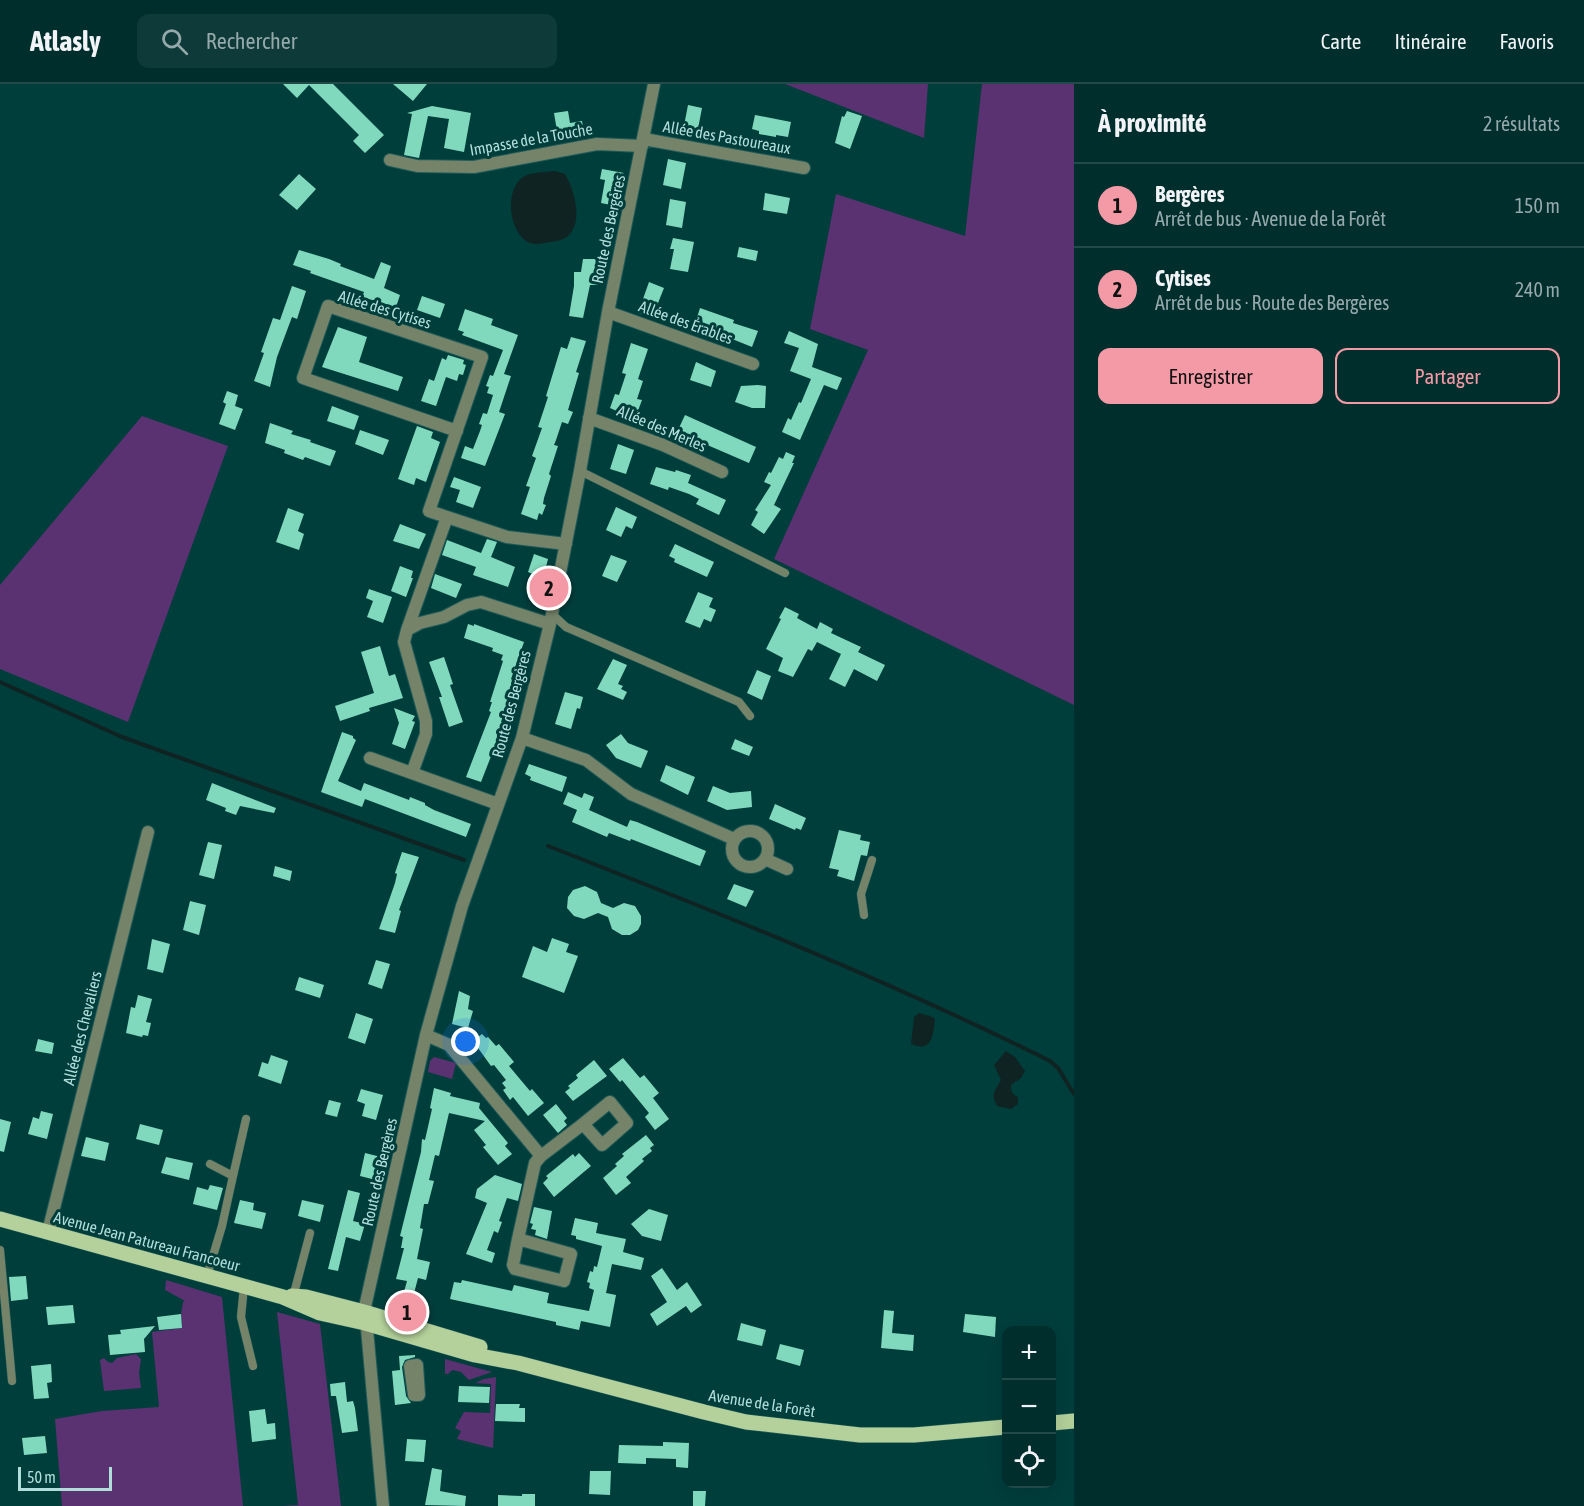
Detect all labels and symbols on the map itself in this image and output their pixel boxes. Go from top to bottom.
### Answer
street label: Allée des Pastoureaux [662,117,793,157]
street label: Impasse de la Touche [468,119,594,160]
street label: Route des Bergères [588,173,629,285]
street label: Allée des Cytises [336,286,434,333]
street label: Allée des Érables [637,297,736,347]
street label: Allée des Merles [615,401,710,455]
pin: 2 [530,566,568,610]
street label: Route des Bergères [488,648,535,760]
street label: Allée des Chevaliers [59,969,105,1087]
your location [451,1027,480,1056]
street label: Route des Bergères [358,1116,401,1228]
street label: Avenue Jean Patureau Francoeur [52,1207,242,1275]
pin: 1 [388,1290,426,1334]
street label: Avenue de la Forêt [707,1386,817,1420]
scale bar [18,1464,112,1492]

